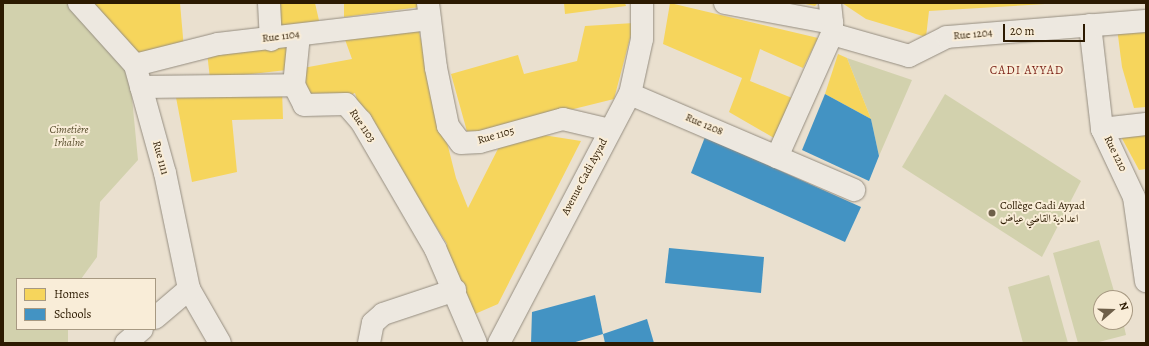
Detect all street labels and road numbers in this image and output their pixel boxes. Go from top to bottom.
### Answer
street label: Rue 1204 [953,27,993,43]
street label: Rue 1104 [261,28,301,46]
street label: Rue 1103 [346,107,378,145]
street label: Rue 1208 [683,111,725,139]
street label: Rue 1105 [476,124,516,148]
street label: Rue 1210 [1101,134,1129,174]
street label: Avenue Cadi Ayyad [559,136,611,218]
street label: Rue 1111 [149,140,171,176]

